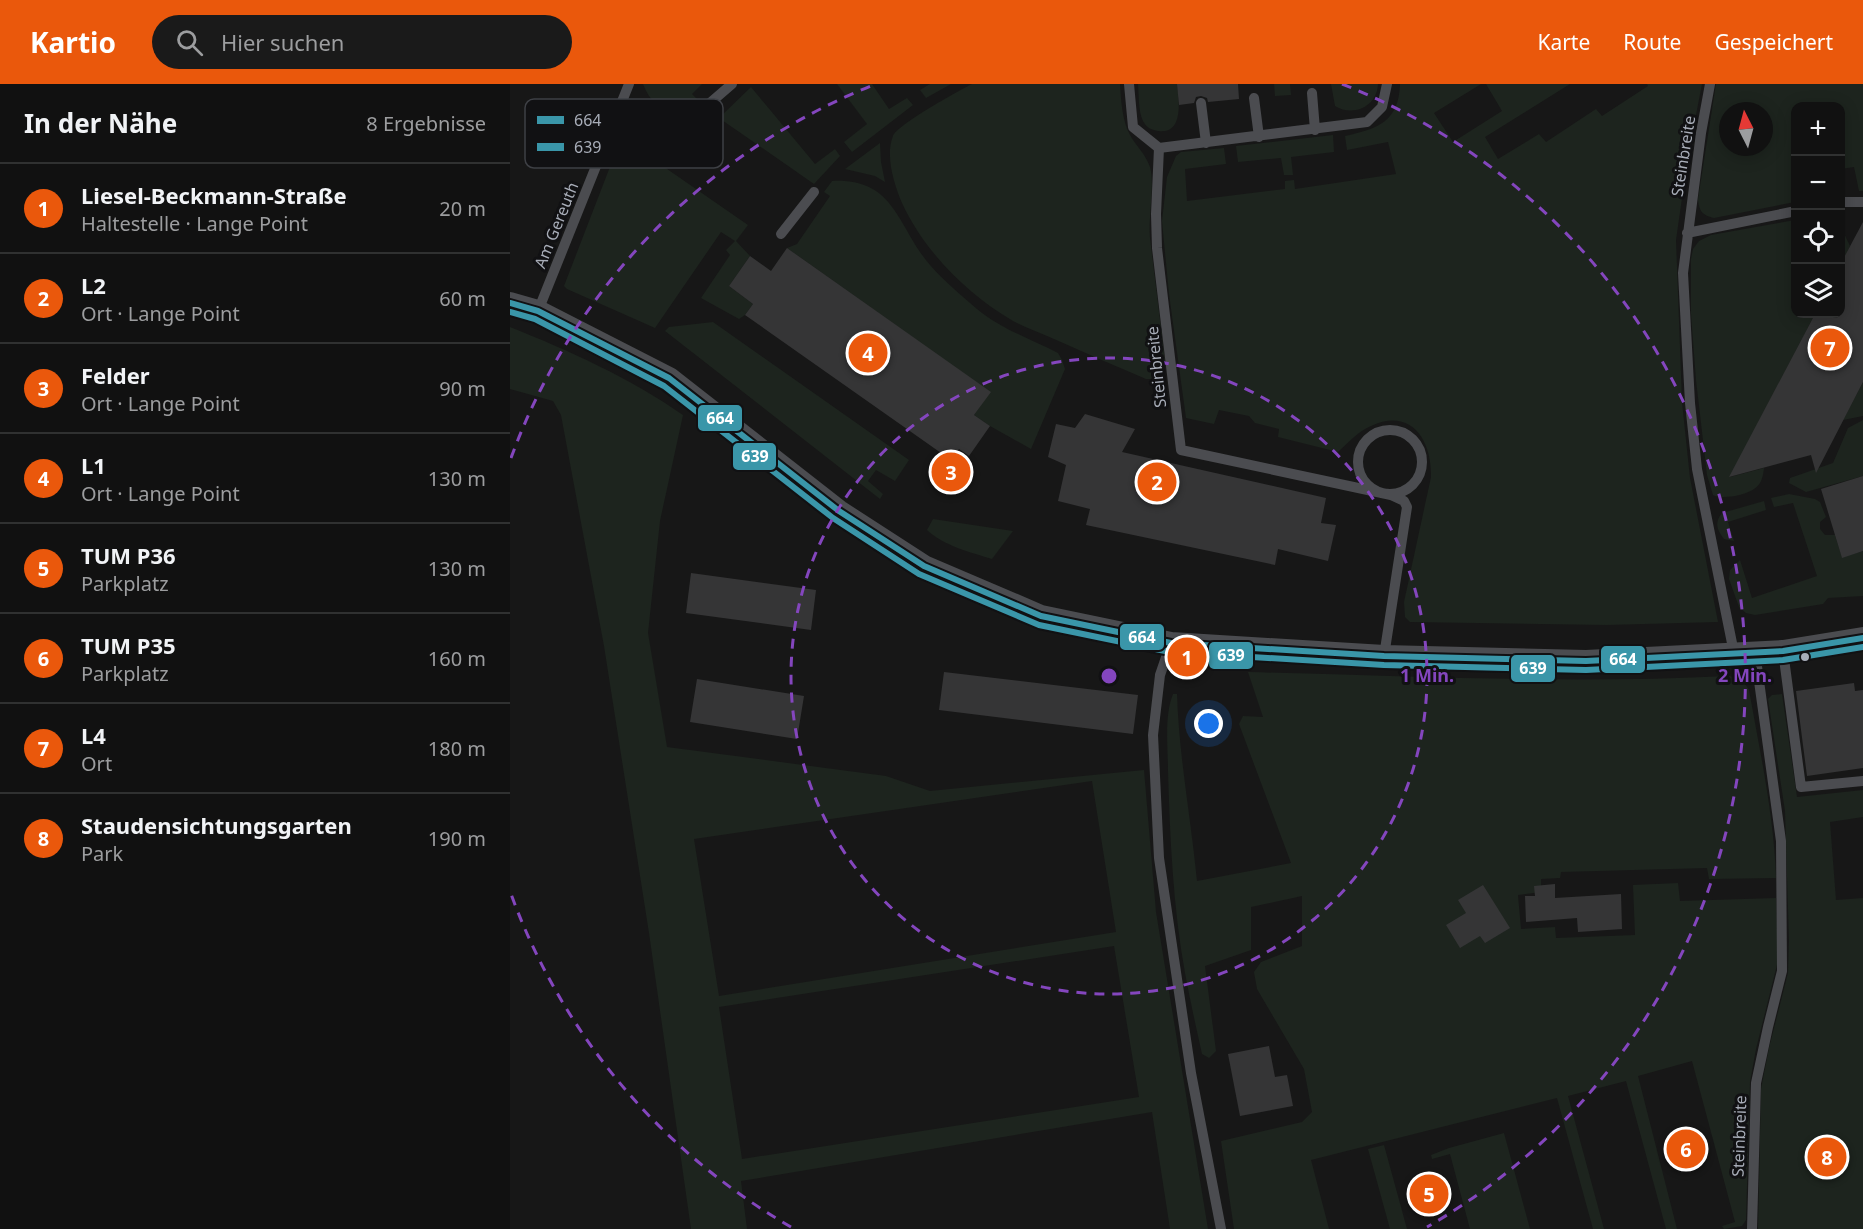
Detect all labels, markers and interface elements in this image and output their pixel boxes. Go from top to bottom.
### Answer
search box [152,15,572,69]
text: Kartio [30,23,116,61]
icon: search [173,26,206,59]
text: Hier suchen [221,27,344,57]
text: Karte [1537,28,1590,56]
text: Route [1623,28,1681,56]
text: Gespeichert [1714,28,1833,56]
legend [525,99,723,168]
north arrow [1719,102,1773,156]
map controls [1791,102,1845,318]
button: + [1791,102,1845,156]
text: In der Nähe [24,105,177,141]
text: 664 [574,109,601,131]
text: 8 Ergebnisse [366,110,486,137]
street label: Steinbreite [1666,114,1700,198]
text: 639 [574,136,601,158]
button: − [1791,156,1845,210]
street label: Am Gereuth [529,179,583,271]
text: Liesel-Beckmann-Straße [81,180,347,210]
text: 1 [38,195,49,222]
text: 20 m [439,195,486,222]
text: Haltestelle · Lange Point [81,210,308,237]
button: locate [1791,210,1845,264]
button: layers [1791,264,1845,318]
text: L2 [81,270,106,300]
text: 2 [38,285,49,312]
text: 60 m [439,285,486,312]
text: Ort · Lange Point [81,300,240,327]
street label: Steinbreite [1141,325,1171,409]
pin: 7 [1810,326,1850,370]
pin: 4 [848,330,888,376]
text: Felder [81,360,150,390]
text: 3 [38,375,49,402]
text: 90 m [439,375,486,402]
text: Ort · Lange Point [81,390,240,417]
line badge: 664 [697,404,743,432]
text: 664 [706,407,734,429]
line badge: 639 [732,442,777,471]
text: 639 [741,445,769,467]
text: L1 [81,450,106,480]
pin: 3 [932,450,970,494]
pin: 2 [1138,460,1176,504]
text: 4 [38,465,49,492]
text: 130 m [428,465,486,492]
text: Ort · Lange Point [81,480,240,507]
text: TUM P36 [81,540,176,570]
text: 5 [38,555,49,582]
text: 130 m [428,555,486,582]
text: Parkplatz [81,570,169,597]
line badge: 664 [1119,623,1165,651]
text: 664 [1128,626,1156,648]
text: TUM P35 [81,630,176,660]
pin: 1 [1168,634,1206,680]
line badge: 639 [1208,641,1254,670]
text: 639 [1217,644,1245,666]
text: 6 [38,645,49,672]
text: 160 m [428,645,486,672]
line badge: 664 [1600,645,1646,674]
text: 664 [1609,648,1637,670]
unlabelled marker [1799,651,1811,663]
line badge: 639 [1510,654,1556,683]
text: 639 [1519,657,1547,679]
text: Parkplatz [81,660,169,687]
text: 1 Min. [1400,663,1454,687]
text: 2 Min. [1718,663,1772,687]
centre of rings [1099,666,1119,686]
your location [1194,709,1223,738]
text: L4 [81,720,106,750]
text: 7 [38,735,49,762]
text: 180 m [428,735,486,762]
text: Ort [81,750,112,777]
text: Staudensichtungsgarten [81,810,352,840]
text: 8 [38,825,49,852]
text: 190 m [428,825,486,852]
text: Park [81,840,123,867]
street label: Steinbreite [1727,1095,1751,1177]
pin: 6 [1666,1126,1706,1172]
pin: 8 [1808,1134,1846,1180]
pin: 5 [1410,1172,1448,1216]

